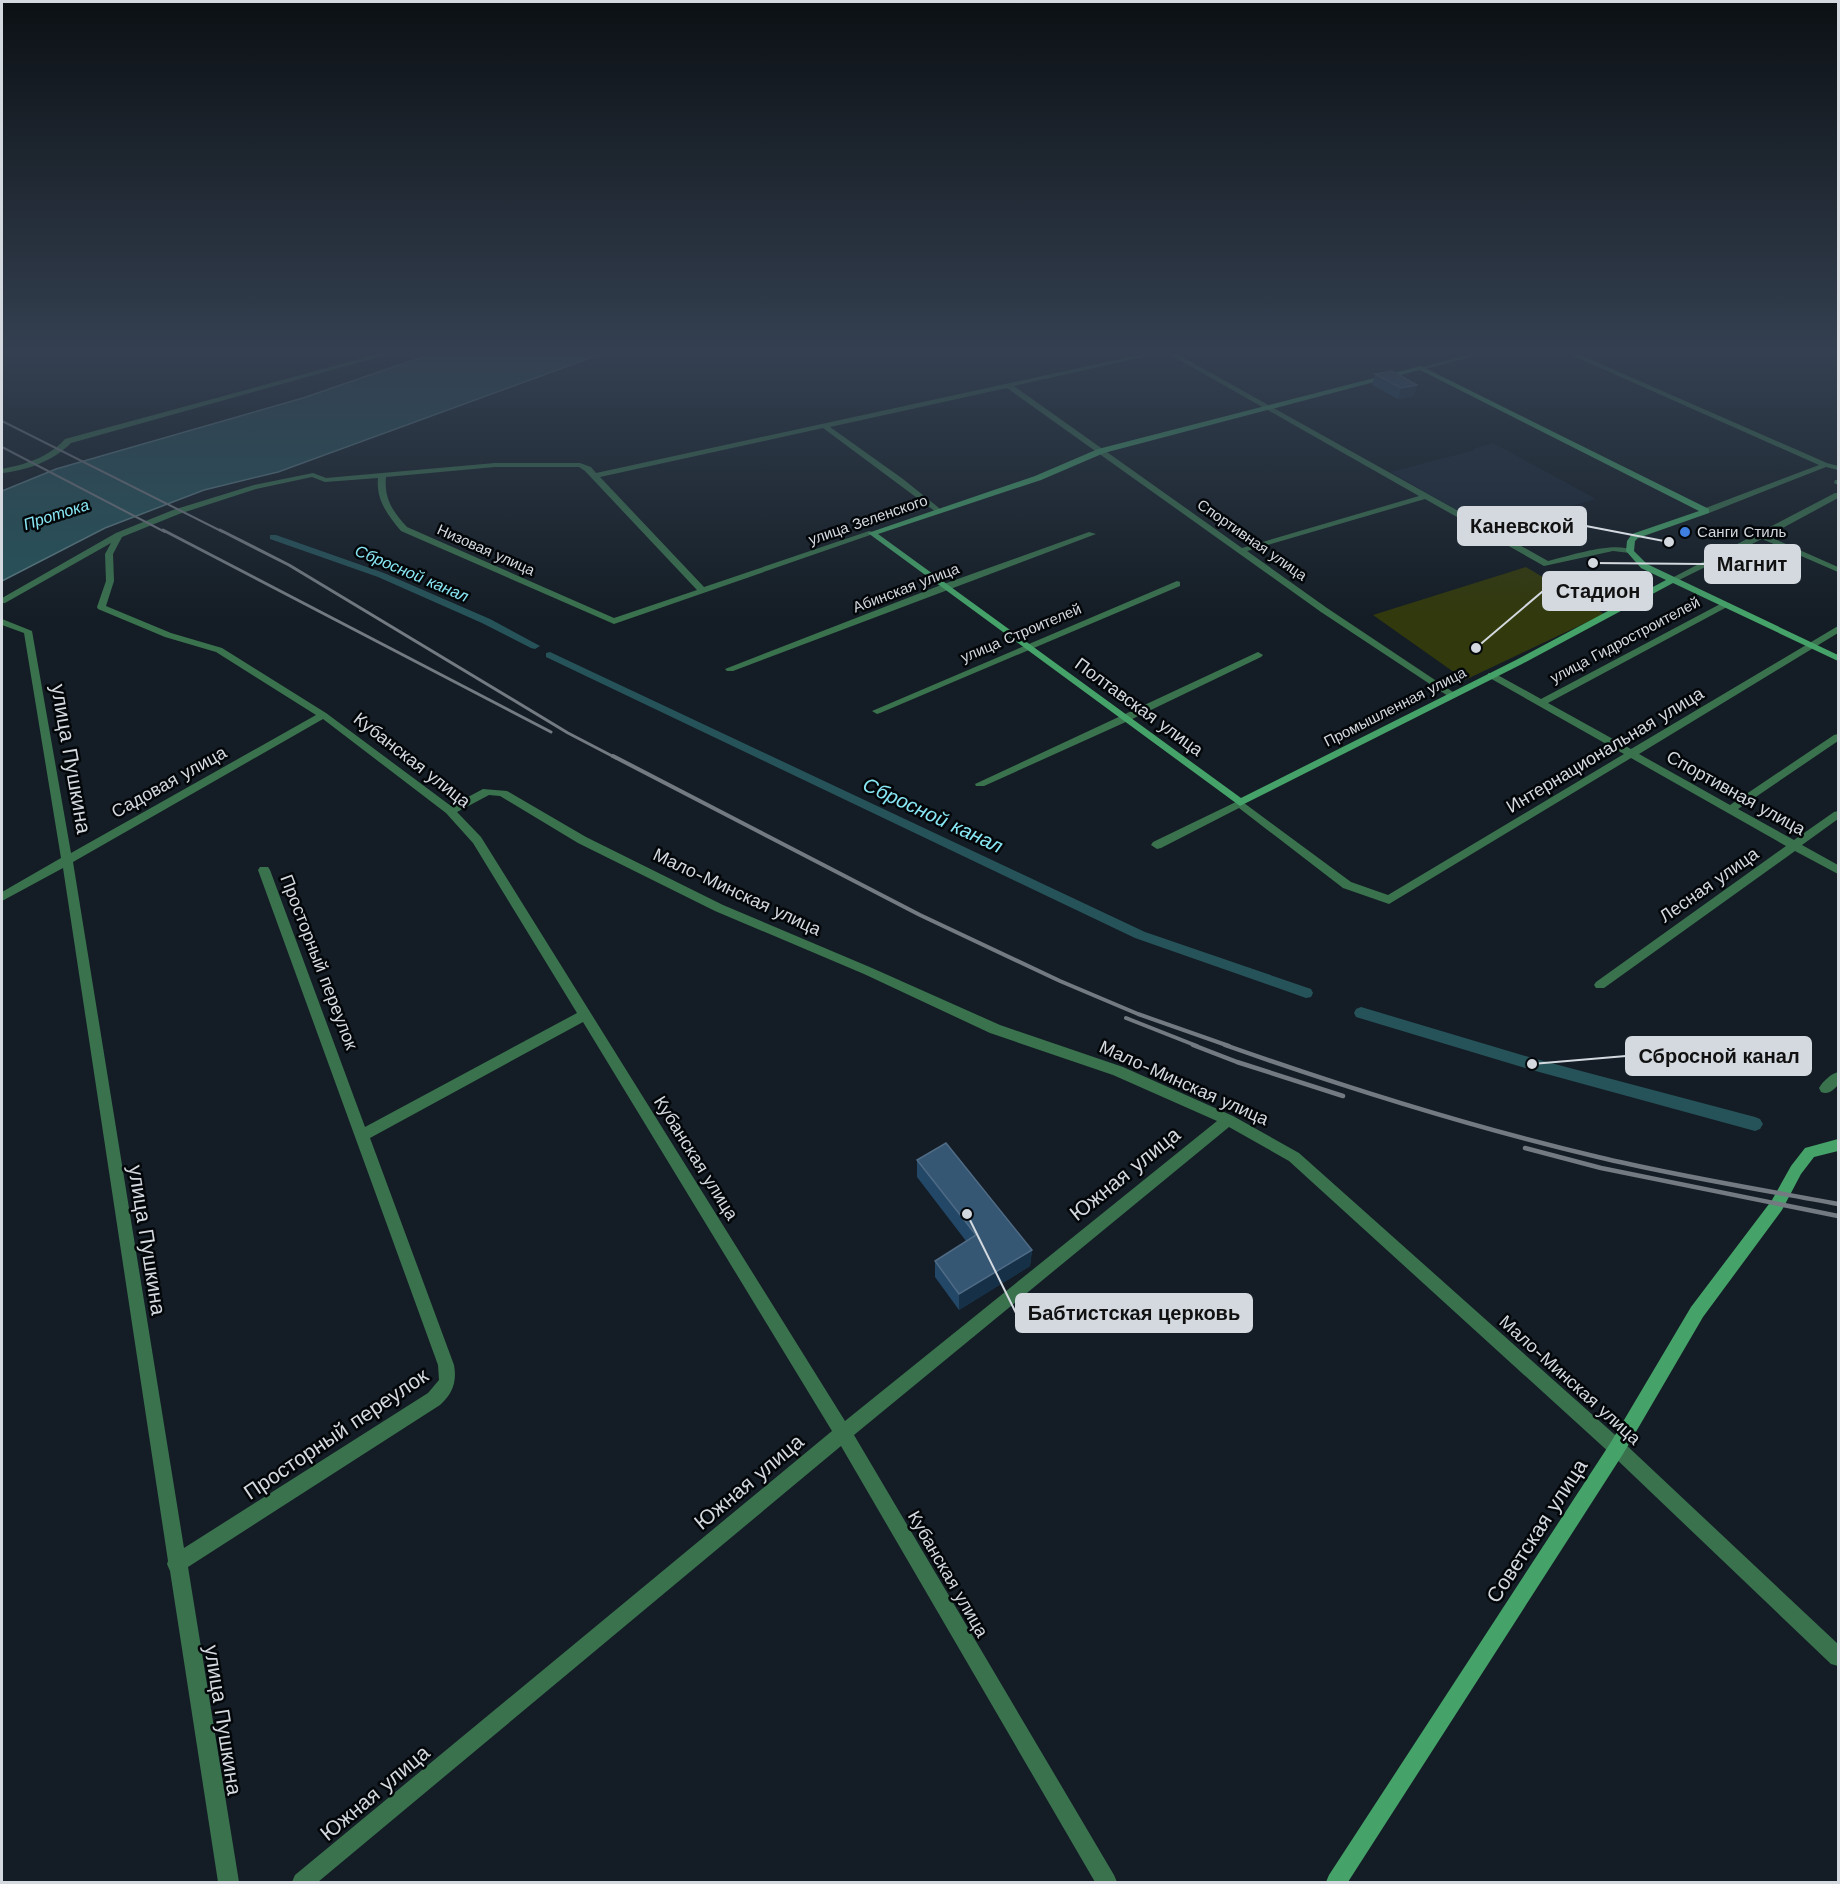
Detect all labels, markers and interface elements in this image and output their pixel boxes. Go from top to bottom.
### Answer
street label: улица Зеленского [806,491,930,549]
water label: Протока [21,495,91,534]
street label: Спортивная улица [1194,495,1311,585]
callout: Каневской [1458,507,1586,545]
text: Каневской [1470,514,1574,538]
street label: Низовая улица [434,520,538,580]
place label: Санги Стиль [1697,523,1786,541]
marker: Санги Стиль [1678,525,1692,539]
water label: Сбросной канал [352,541,471,606]
callout: Магнит [1705,545,1800,583]
text: Магнит [1717,552,1787,576]
street label: Абинская улица [850,559,962,617]
callout: Стадион [1543,572,1652,610]
text: Стадион [1556,579,1640,603]
street label: улица Гидростроителей [1547,593,1703,687]
street label: улица Строителей [958,599,1084,667]
street label: Полтавская улица [1071,653,1208,761]
street label: Промышленная улица [1321,663,1470,751]
street label: улица Пушкина [46,682,97,836]
street label: Интернациональная улица [1502,682,1708,817]
street label: Кубанская улица [350,708,476,812]
street label: Садовая улица [107,741,231,822]
street label: Спортивная улица [1663,746,1810,840]
water label: Сбросной канал [859,772,1007,858]
street label: Лесная улица [1655,842,1763,927]
street label: Мало-Минская улица [650,843,825,940]
street label: Просторный переулок [276,871,363,1052]
street label: Мало-Минская улица [1096,1036,1273,1130]
callout: Сбросной канал [1626,1037,1811,1075]
text: Сбросной канал [1638,1044,1800,1068]
street label: Кубанская улица [650,1092,744,1224]
street label: Южная улица [1064,1121,1185,1226]
street label: улица Пушкина [123,1163,172,1317]
callout: Бабтистская церковь [1016,1294,1252,1332]
text: Бабтистская церковь [1028,1301,1240,1325]
street label: Мало-Минская улица [1495,1311,1646,1449]
street label: Просторный переулок [239,1362,433,1505]
street label: Южная улица [689,1429,809,1535]
street label: Советская улица [1481,1454,1592,1607]
street label: Кубанская улица [904,1507,994,1641]
street label: улица Пушкина [199,1643,248,1797]
street label: Южная улица [315,1740,435,1846]

